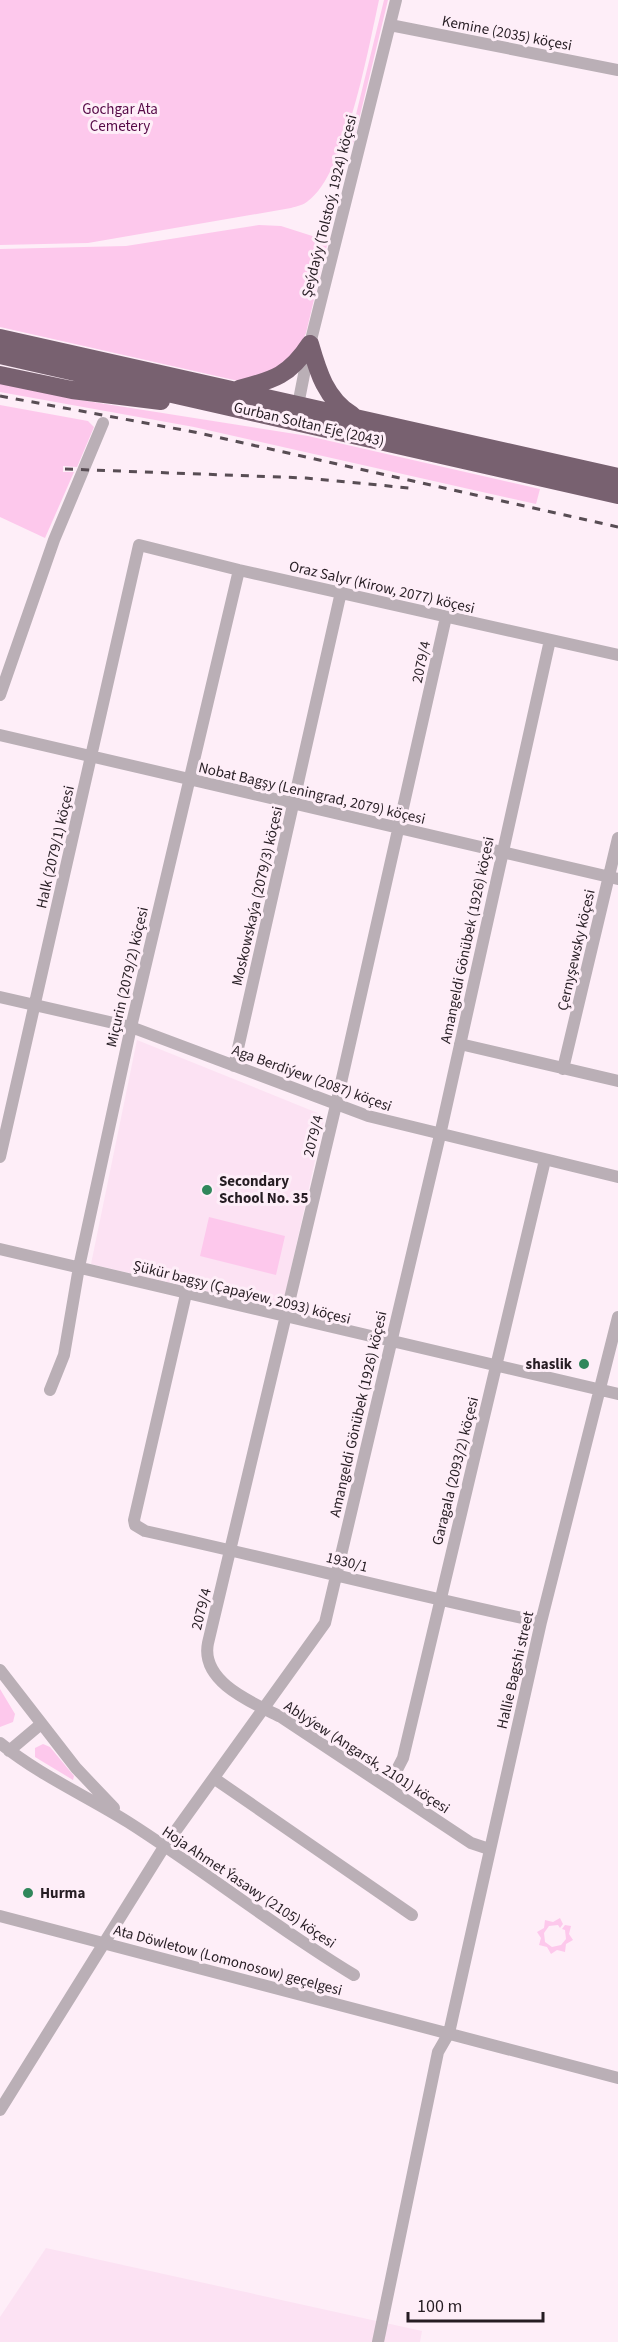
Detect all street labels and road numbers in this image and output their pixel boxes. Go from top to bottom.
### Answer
street label: Kemine (2035) köçesi [440,11,574,56]
street label: Şeýdaýy (Tolstoý, 1924) köçesi [297,113,362,300]
street label: Gurban Soltan Eje (2043) [232,397,386,452]
street label: Oraz Salyr (Kirow, 2077) köçesi [287,556,477,619]
street label: 2079/4 [407,639,436,685]
street label: Nobat Bagşy (Leningrad, 2079) köçesi [196,757,427,830]
street label: Halk (2079/1) köçesi [31,784,80,911]
street label: Moskowskaýa (2079/3) köçesi [227,804,288,988]
street label: Amangeldi Gönübek (1926) köçesi [435,835,500,1045]
street label: Çernyşewsky köçesi [552,887,601,1013]
street label: Miçurin (2079/2) köçesi [101,905,154,1049]
street label: Aga Berdiýew (2087) köçesi [229,1040,395,1117]
street label: 2079/4 [298,1112,329,1159]
street label: Şükür bagşy (Çapaýew, 2093) köçesi [131,1255,353,1330]
street label: Amangeldi Gönübek (1926) köçesi [325,1309,392,1519]
street label: Garagala (2093/2) köçesi [427,1395,484,1548]
street label: 1930/1 [324,1547,370,1578]
street label: 2079/4 [186,1585,217,1632]
street label: Hallie Bagshi street [492,1609,539,1731]
street label: Ablyýew (Angarsk, 2101) köçesi [280,1696,454,1819]
street label: Hoja Ahmet Ýasawy (2105) köçesi [158,1821,340,1954]
street label: Ata Döwletow (Lomonosow) geçelgesi [111,1920,345,2001]

